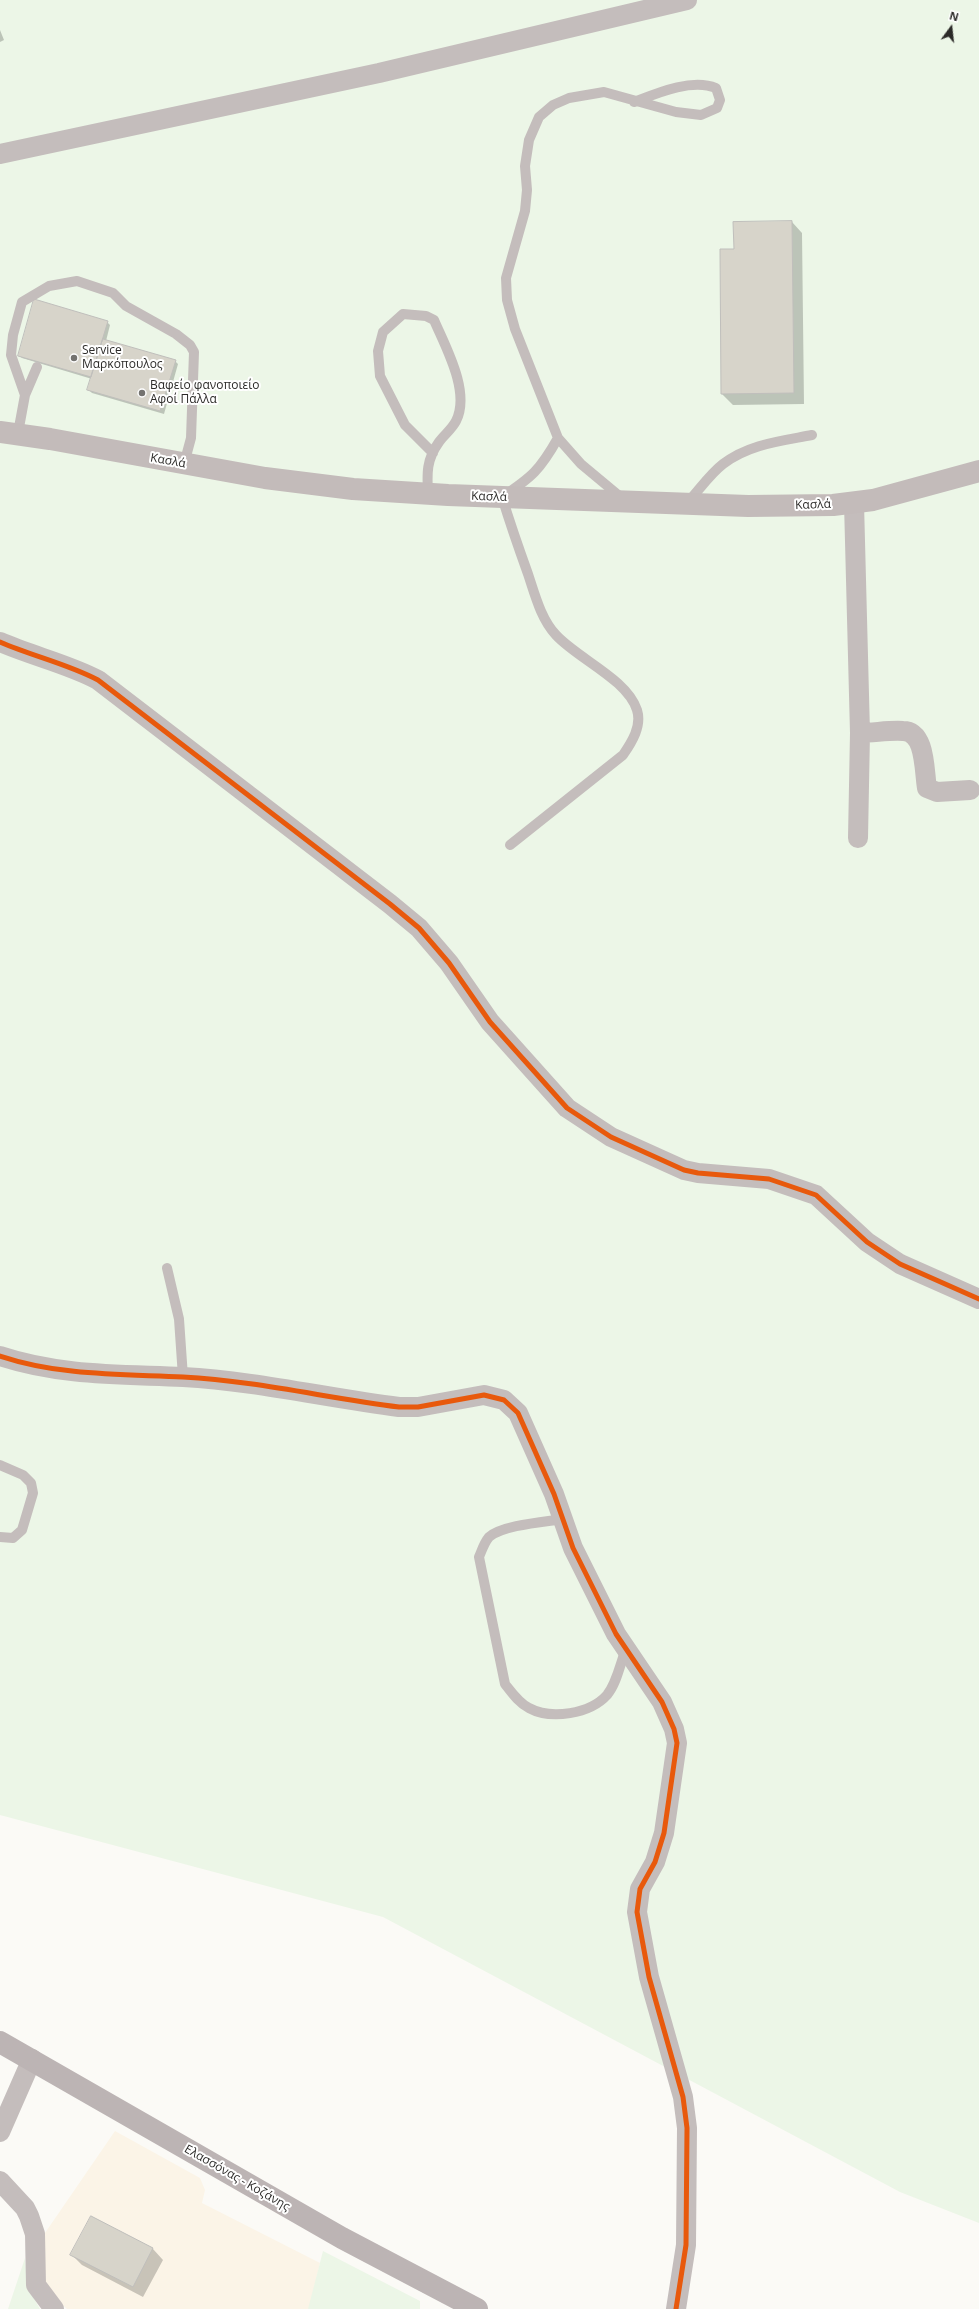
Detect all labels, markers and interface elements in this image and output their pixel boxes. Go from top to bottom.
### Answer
north arrow [931,8,971,48]
text: N [948,8,960,24]
place label: Service Μαρκόπουλος [82,344,163,372]
marker: Service Μαρκόπουλος [69,353,79,363]
place label: Βαφείο φανοποιείο Αφοί Πάλλα [150,379,260,407]
marker: Βαφείο φανοποιείο Αφοί Πάλλα [137,388,147,398]
street label: Κασλά [149,451,187,471]
street label: Κασλά [471,489,507,505]
street label: Κασλά [795,497,831,513]
street label: Ελασσόνας - Κοζάνης [182,2142,292,2214]

